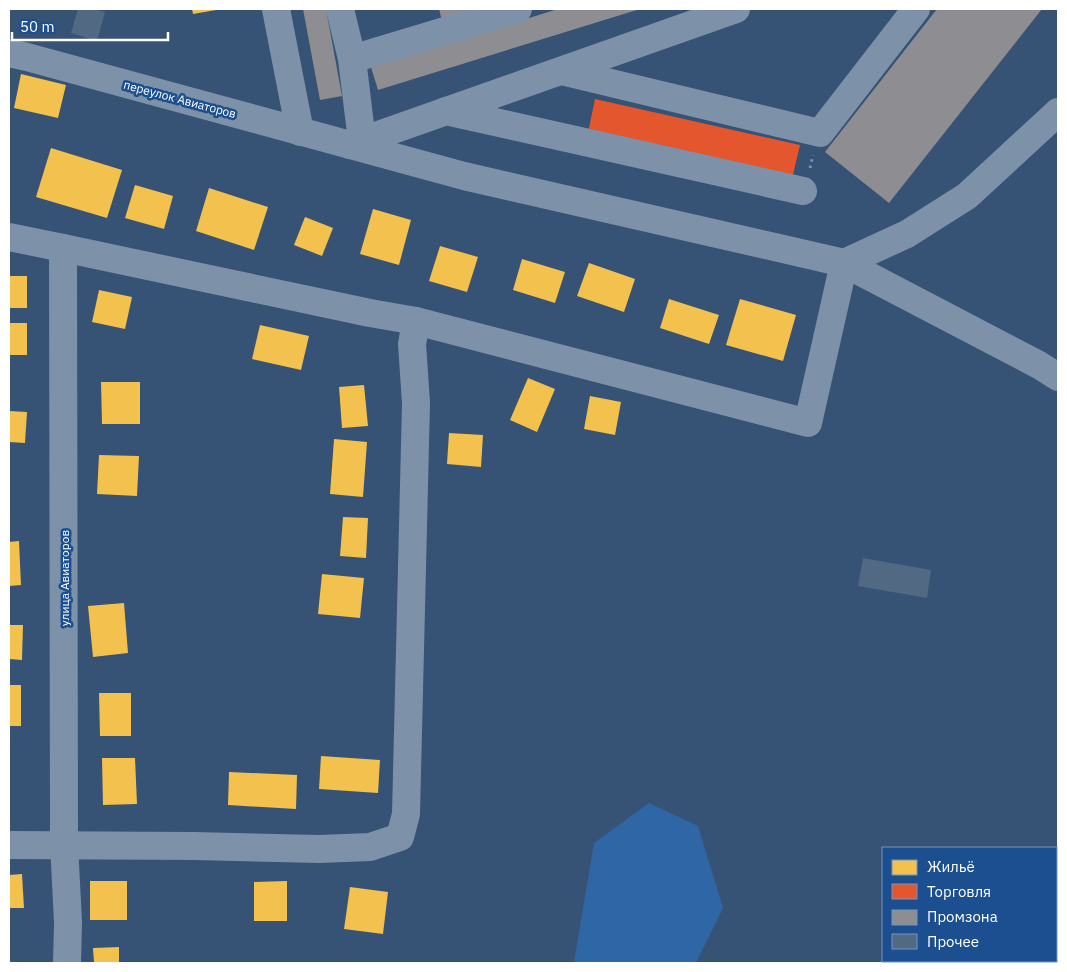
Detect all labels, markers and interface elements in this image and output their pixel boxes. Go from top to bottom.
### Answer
scale bar [12,10,169,42]
text: 50 m [20,17,55,36]
street label: переулок Авиаторов [122,77,238,121]
street label: улица Авиаторов [57,530,72,626]
legend [882,847,1057,962]
text: Жильё [927,857,975,876]
text: Торговля [927,882,991,901]
text: Промзона [927,907,998,926]
text: Прочее [927,932,979,951]

